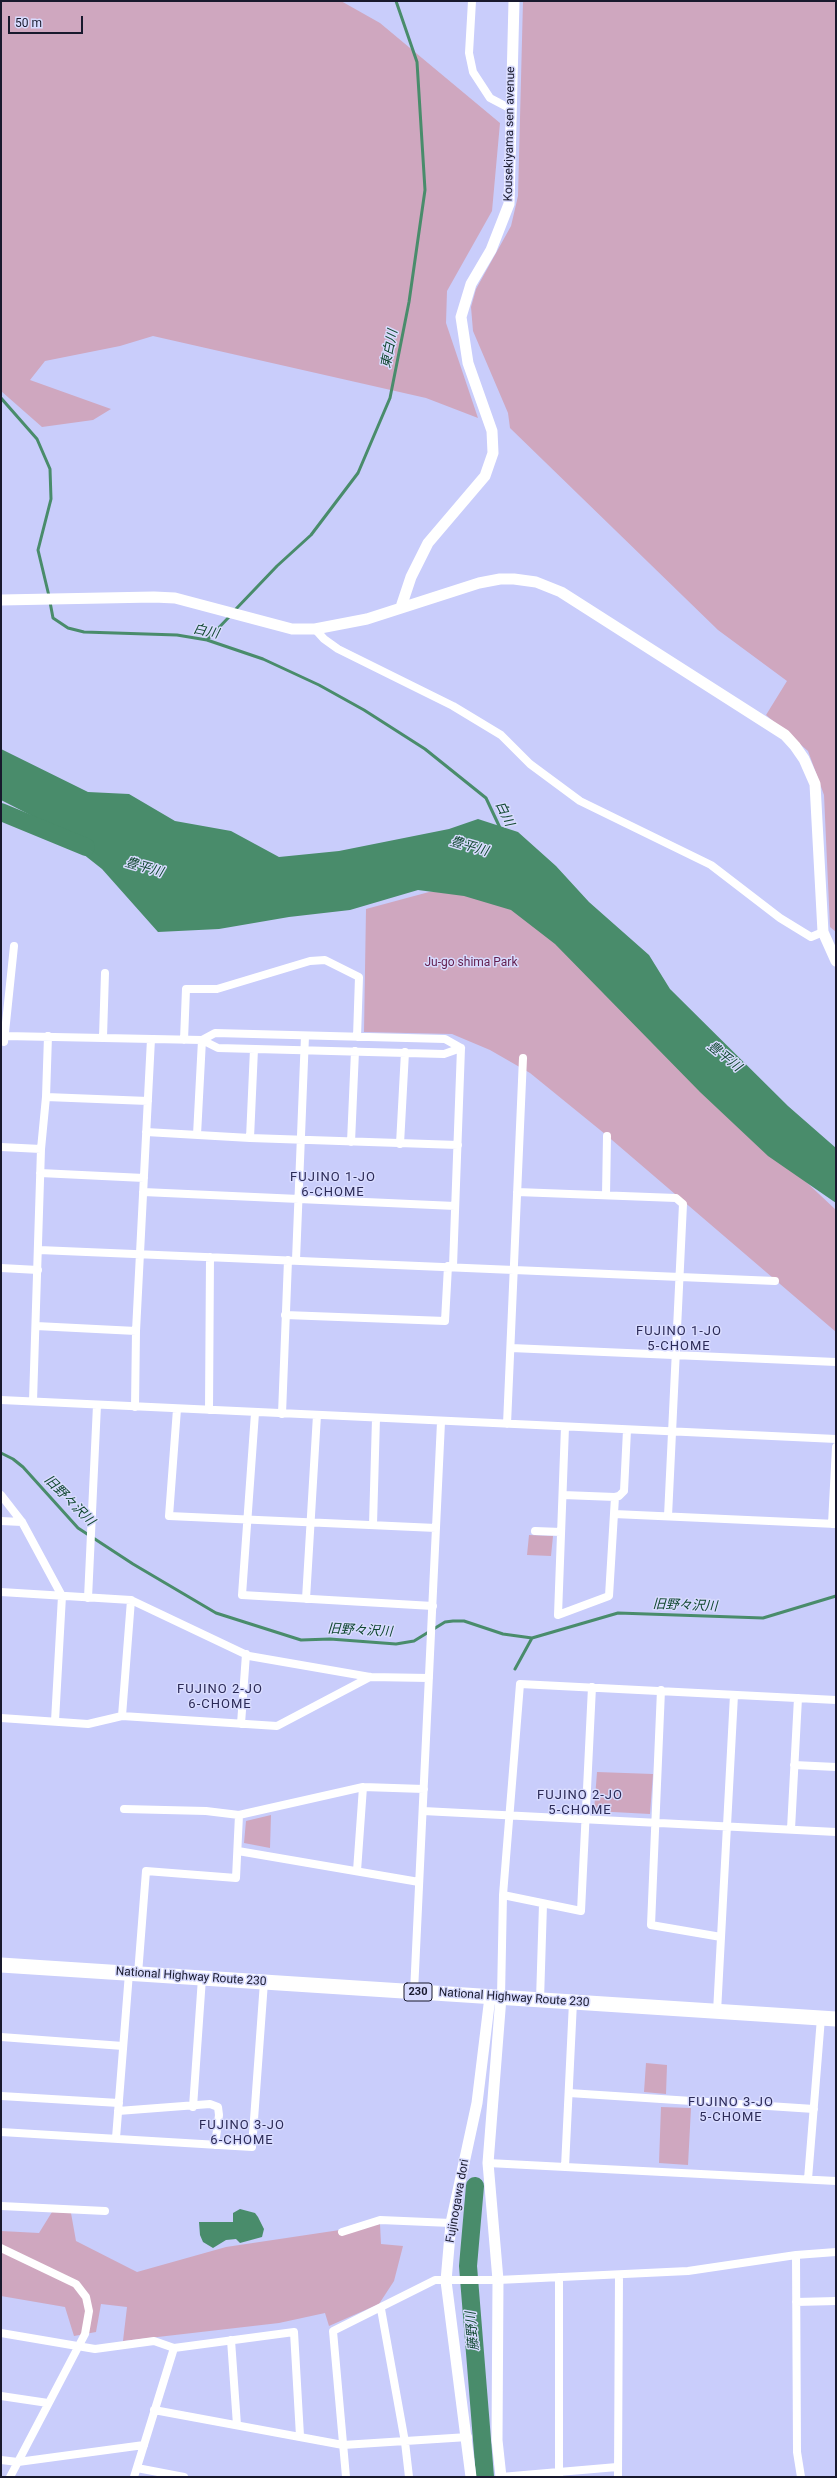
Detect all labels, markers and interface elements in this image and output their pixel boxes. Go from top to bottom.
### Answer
scale bar [10,8,85,34]
text: 50 m [15,16,42,30]
street label: Kousekiyama sen avenue [502,66,518,202]
water label: 東白川 [379,328,401,370]
water label: 白川 [192,622,220,642]
water label: 白川 [491,799,517,829]
water label: 豊平川 [448,834,490,860]
water label: 豊平川 [123,855,165,881]
park label: Ju-go shima Park [424,956,518,970]
water label: 豊平川 [704,1039,744,1075]
district label: FUJINO 1-JO 6-CHOME [290,1170,376,1201]
district label: FUJINO 1-JO 5-CHOME [636,1324,722,1355]
water label: 旧野々沢川 [41,1473,97,1529]
water label: 旧野々沢川 [652,1597,718,1615]
water label: 旧野々沢川 [327,1622,393,1640]
district label: FUJINO 2-JO 6-CHOME [177,1682,263,1713]
district label: FUJINO 2-JO 5-CHOME [537,1788,623,1819]
street label: National Highway Route 230 [115,1965,267,1989]
road number: 230 [404,1983,432,2001]
street label: National Highway Route 230 [438,1986,590,2010]
district label: FUJINO 3-JO 5-CHOME [688,2095,774,2126]
district label: FUJINO 3-JO 6-CHOME [199,2118,285,2149]
street label: Fujinogawa dori [444,2158,472,2244]
water label: 藤野川 [464,2311,482,2351]

